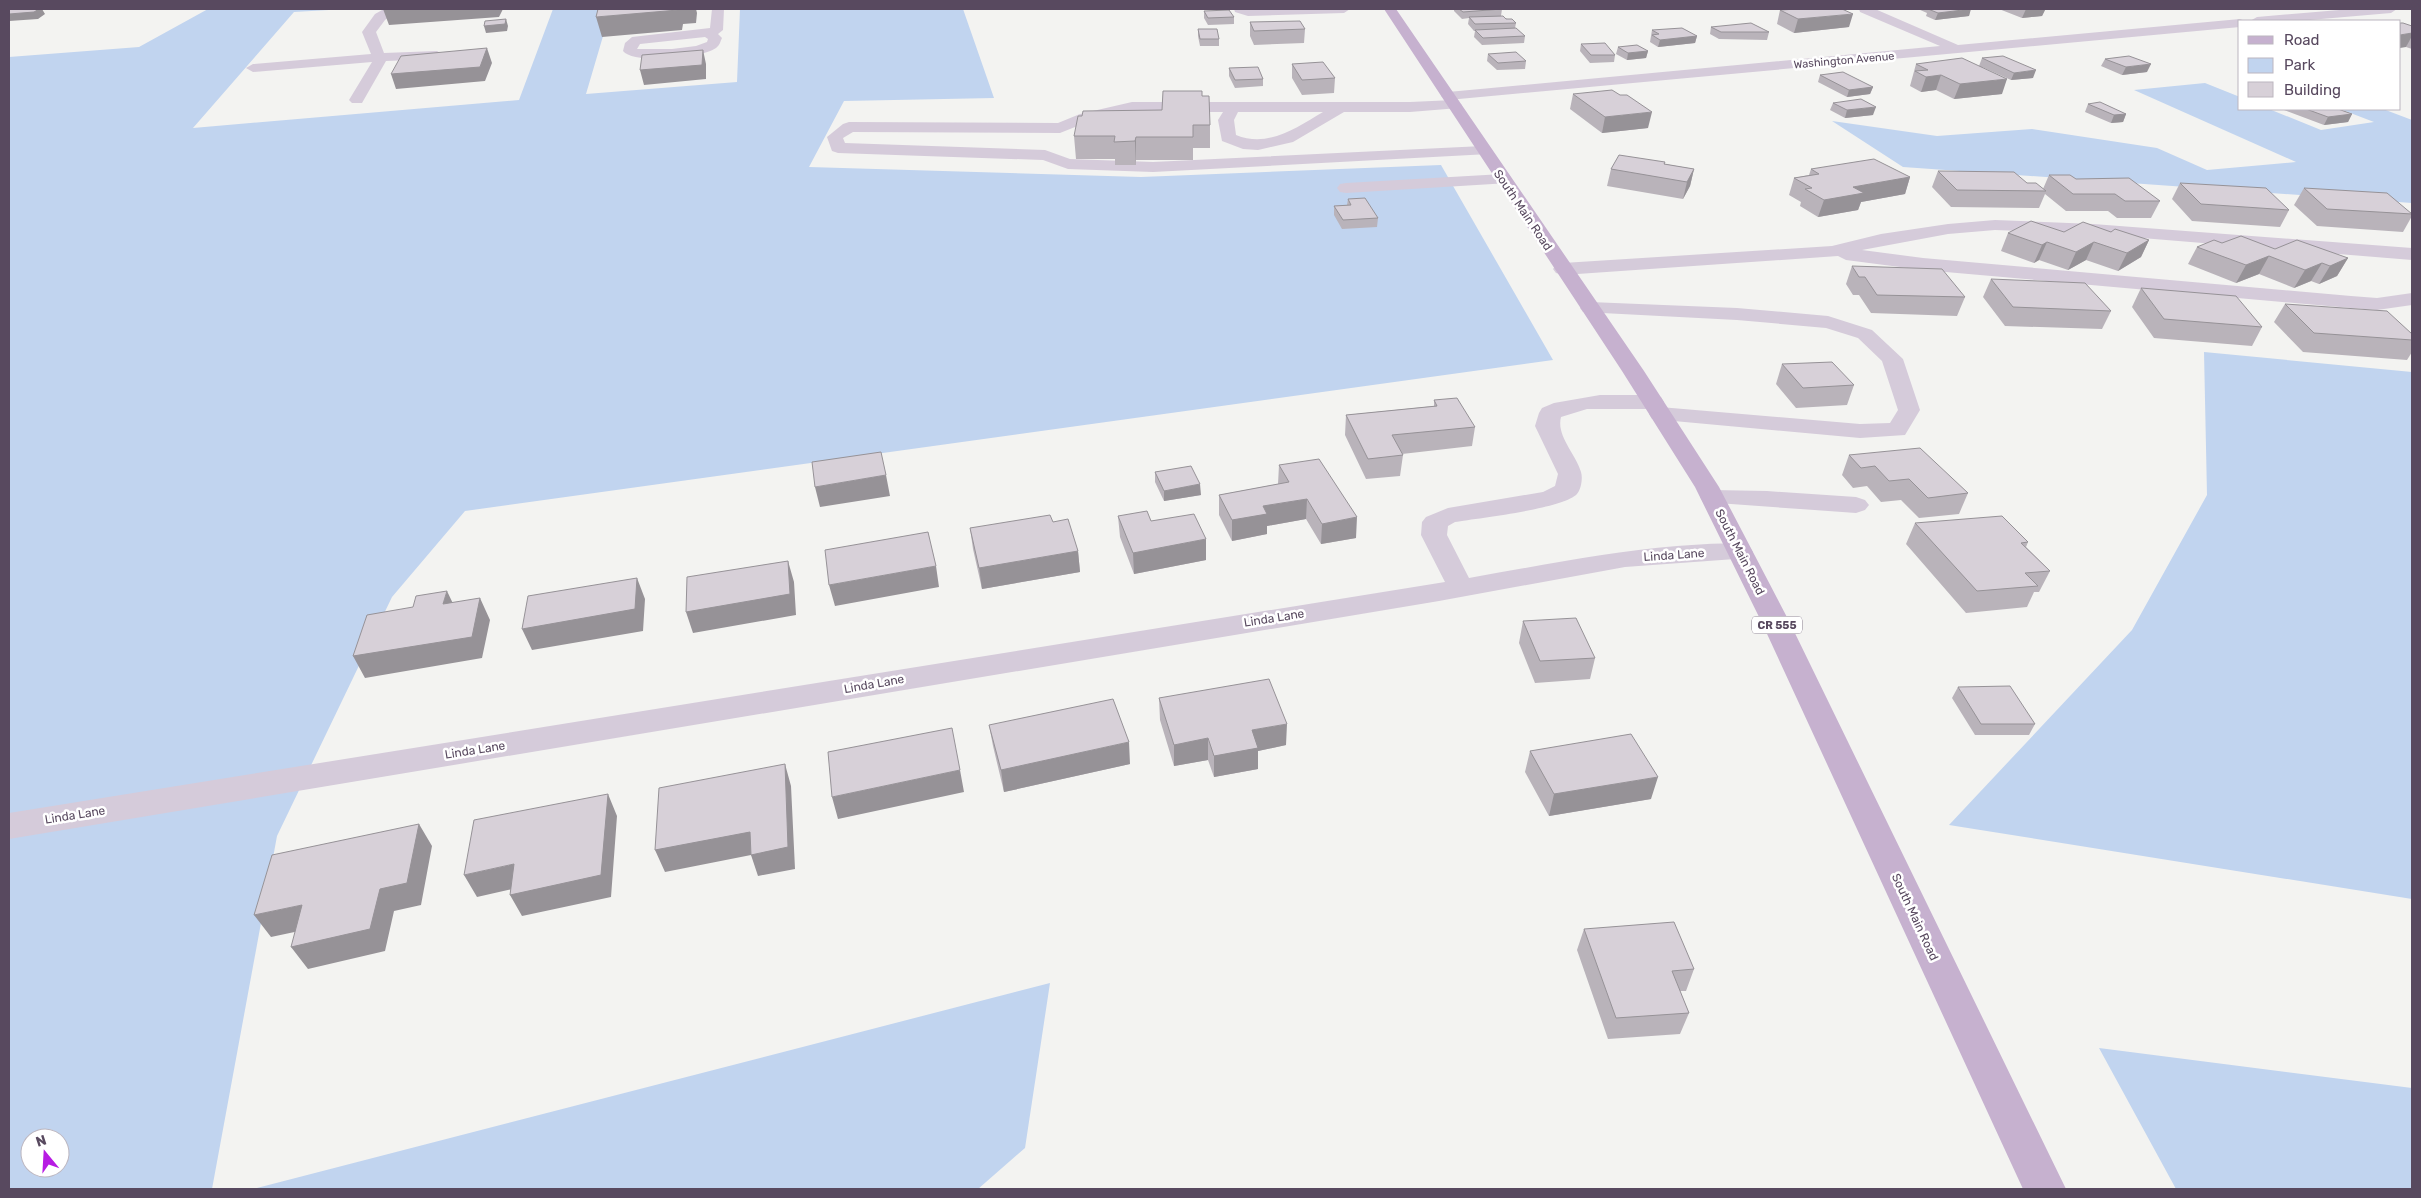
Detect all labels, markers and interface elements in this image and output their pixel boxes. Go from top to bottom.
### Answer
legend [2238,20,2401,110]
text: Road [2284,31,2320,49]
street label: Washington Avenue [1793,50,1895,71]
text: Park [2284,56,2315,74]
text: Building [2284,81,2341,99]
street label: South Main Road [1491,167,1555,253]
street label: South Main Road [1712,507,1768,597]
street label: Linda Lane [1643,546,1705,564]
street label: Linda Lane [1243,606,1305,630]
road number: CR 555 [1752,616,1802,634]
street label: Linda Lane [843,672,906,696]
street label: Linda Lane [444,738,506,762]
street label: Linda Lane [44,803,106,827]
street label: South Main Road [1889,871,1941,963]
north arrow [20,1128,70,1178]
text: N [34,1131,49,1151]

